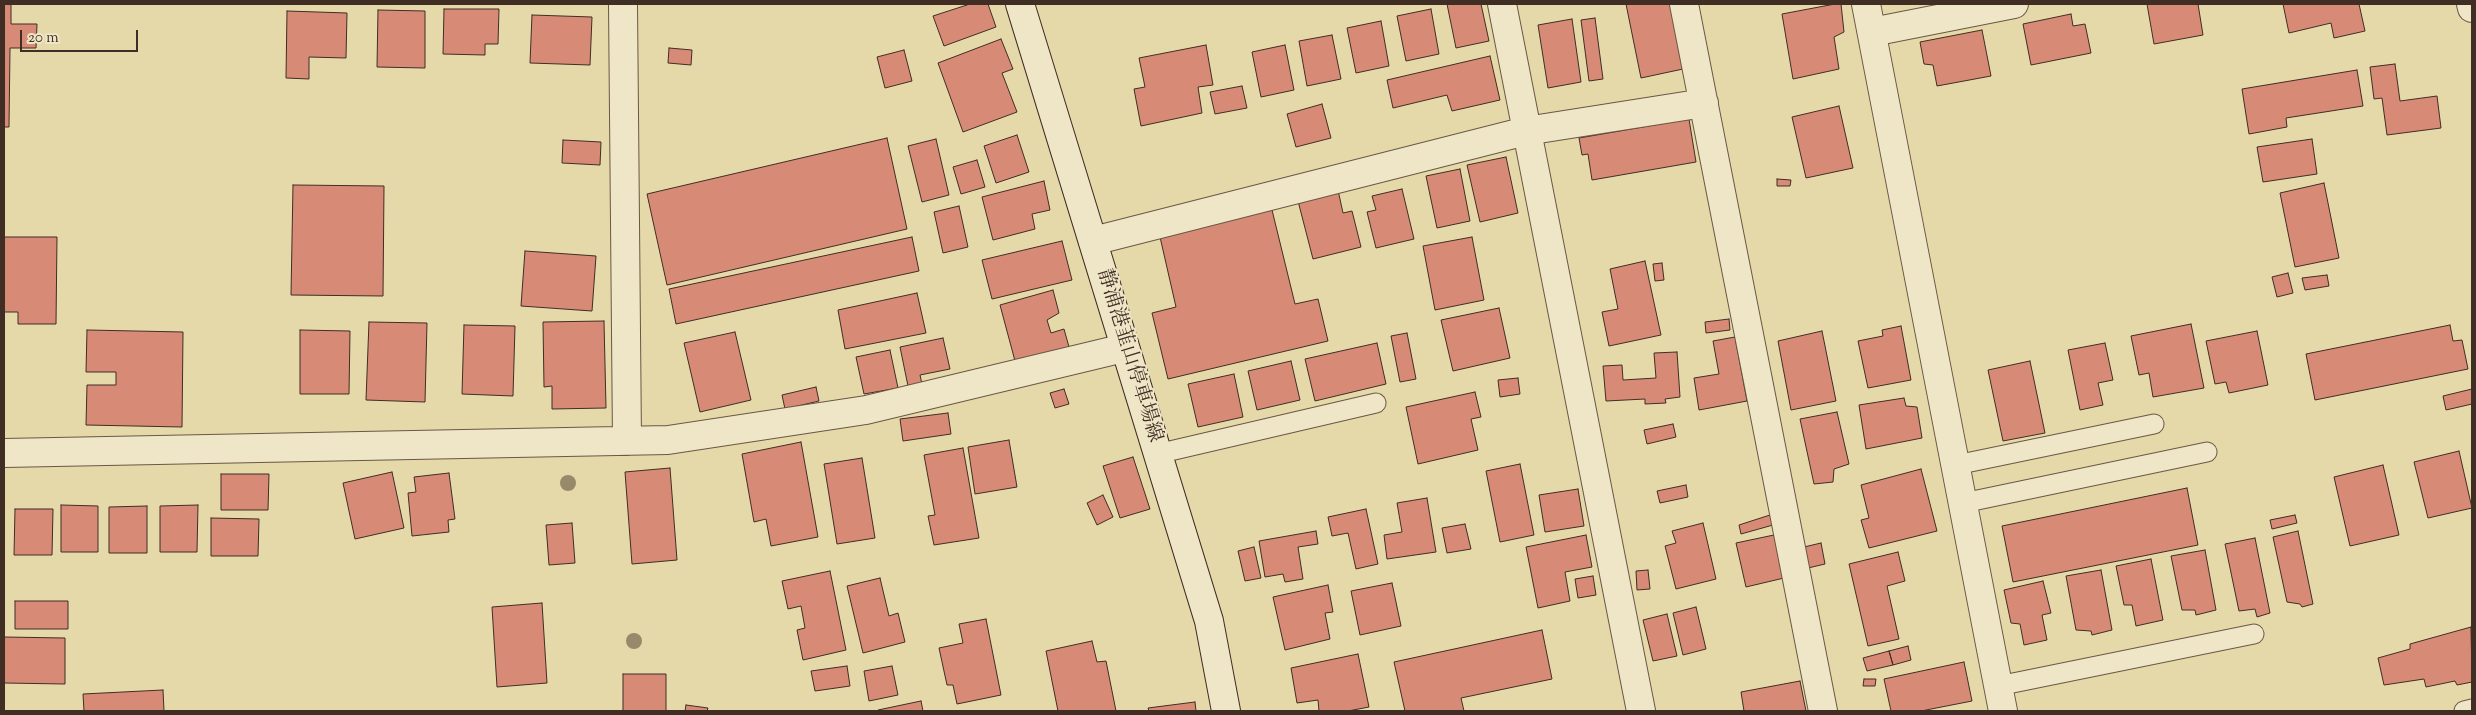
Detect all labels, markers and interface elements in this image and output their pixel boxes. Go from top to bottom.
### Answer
scale bar [22,20,140,52]
text: 20 m [28,28,59,49]
street label: 静浦港韮山停車場線 [1090,266,1166,446]

